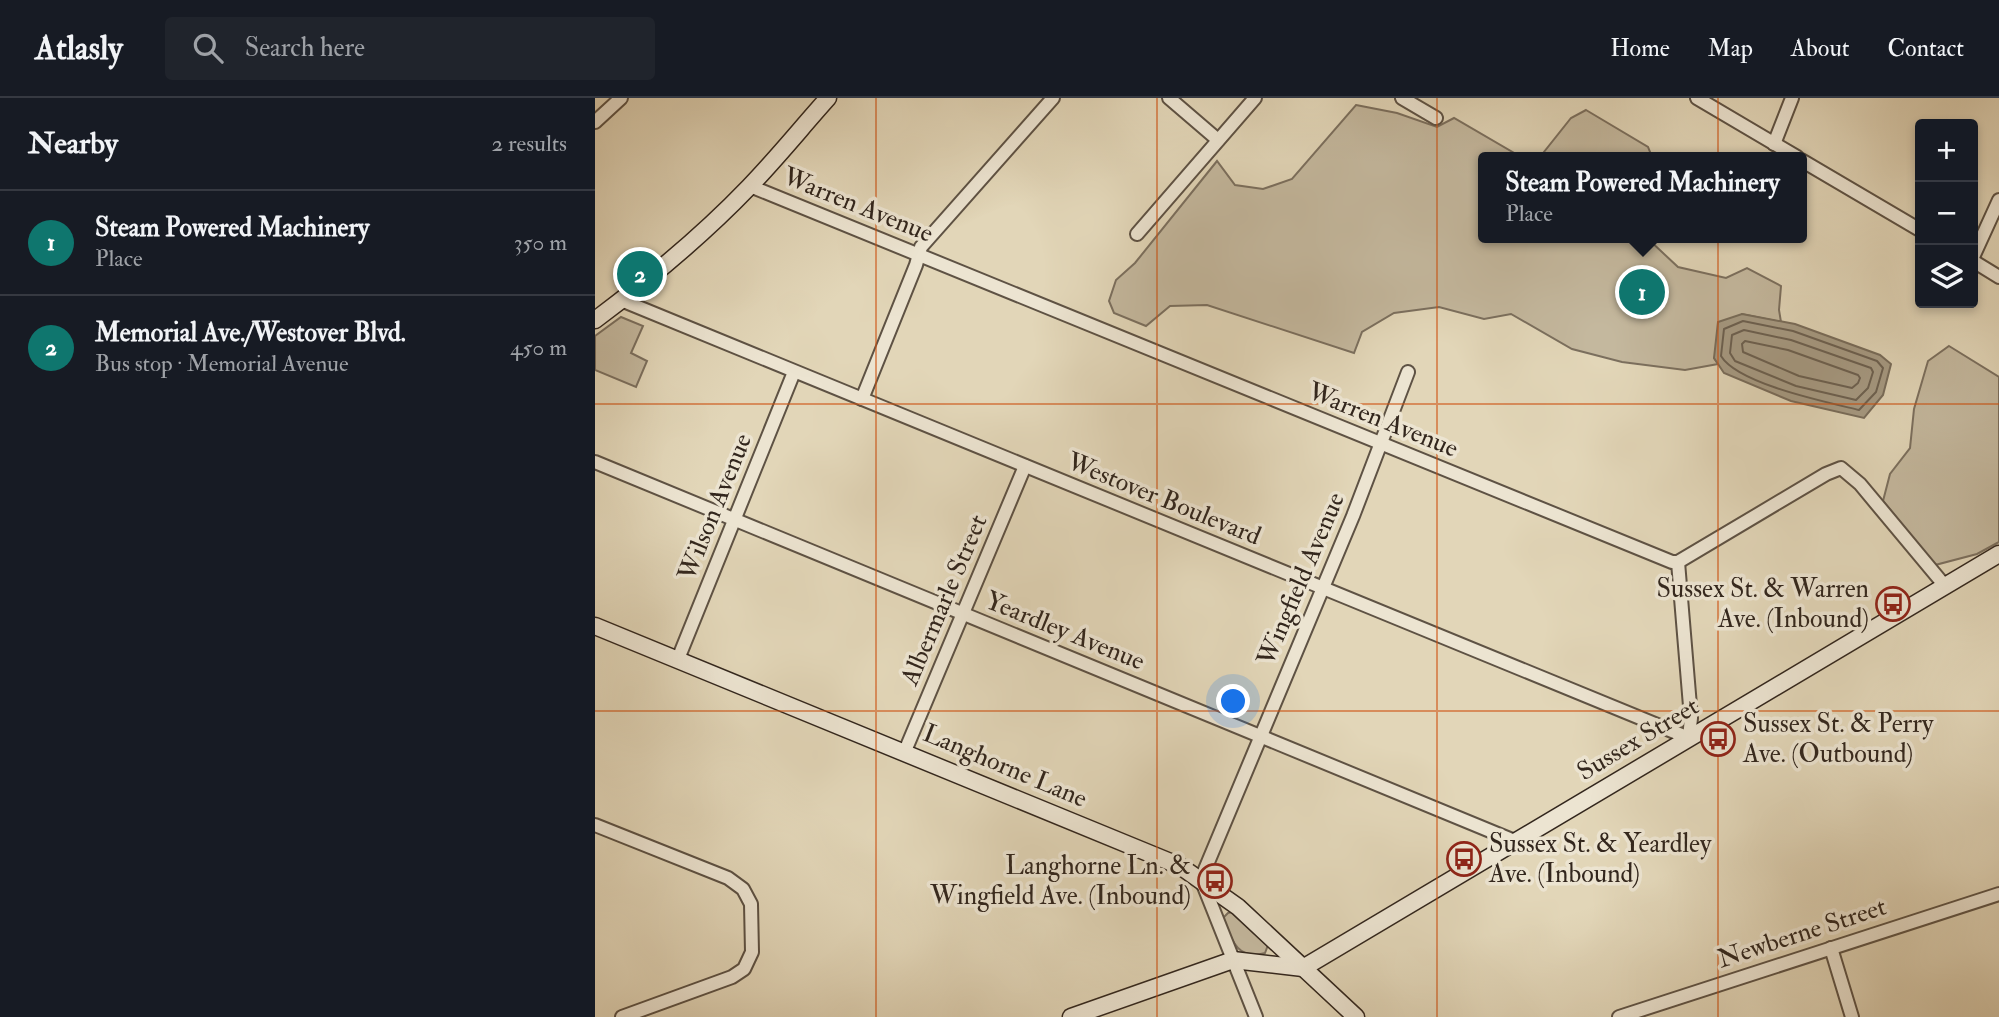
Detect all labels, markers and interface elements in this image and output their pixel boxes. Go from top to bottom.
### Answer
search box [165,17,655,80]
text: Atlasly [35,28,123,69]
icon: search [189,29,227,67]
text: Search here [245,32,365,64]
text: Home [1610,33,1670,64]
text: Map [1708,33,1753,64]
text: About [1791,33,1850,64]
text: Contact [1888,33,1964,64]
map controls [1915,119,1978,308]
button: + [1915,119,1978,182]
text: Nearby [28,125,118,162]
text: 2 results [492,129,567,158]
popup [1478,152,1807,243]
street label: Warren Avenue [777,160,938,250]
text: Steam Powered Machinery [1505,167,1780,199]
button: − [1915,182,1978,245]
text: Place [1505,199,1553,228]
text: Steam Powered Machinery [95,212,370,244]
text: 1 [47,228,55,257]
text: 350 m [514,228,567,257]
text: Place [95,244,143,273]
button: layers [1915,245,1978,308]
pin: 2 [617,248,663,300]
pin: 1 [1619,266,1665,318]
text: Memorial Ave./Westover Blvd. [95,317,406,349]
text: 2 [45,333,57,362]
text: 450 m [510,333,567,362]
text: Bus stop · Memorial Avenue [95,349,349,378]
street label: Warren Avenue [1302,375,1463,465]
street label: Wilson Avenue [671,429,759,586]
street label: Westover Boulevard [1062,445,1266,553]
street label: Wingfield Avenue [1250,488,1352,671]
street label: Albermarle Street [893,510,994,691]
place label: Sussex St. & Warren Ave. (Inbound) [1656,573,1869,635]
street label: Yeardley Avenue [981,585,1149,678]
bus stop icon: Sussex St. & Warren Ave. (Inbound) [1874,585,1912,623]
your location [1216,684,1250,718]
street label: Sussex Street [1571,690,1705,788]
place label: Sussex St. & Perry Ave. (Outbound) [1742,708,1934,770]
street label: Langhorne Lane [918,717,1092,815]
bus stop icon: Sussex St. & Perry Ave. (Outbound) [1699,720,1737,758]
place label: Sussex St. & Yeardley Ave. (Inbound) [1488,828,1712,890]
bus stop icon: Sussex St. & Yeardley Ave. (Inbound) [1445,840,1483,878]
place label: Langhorne Ln. & Wingfield Ave. (Inbound) [929,850,1191,912]
bus stop icon: Langhorne Ln. & Wingfield Ave. (Inbound) [1196,862,1234,900]
street label: Newberne Street [1714,891,1890,975]

